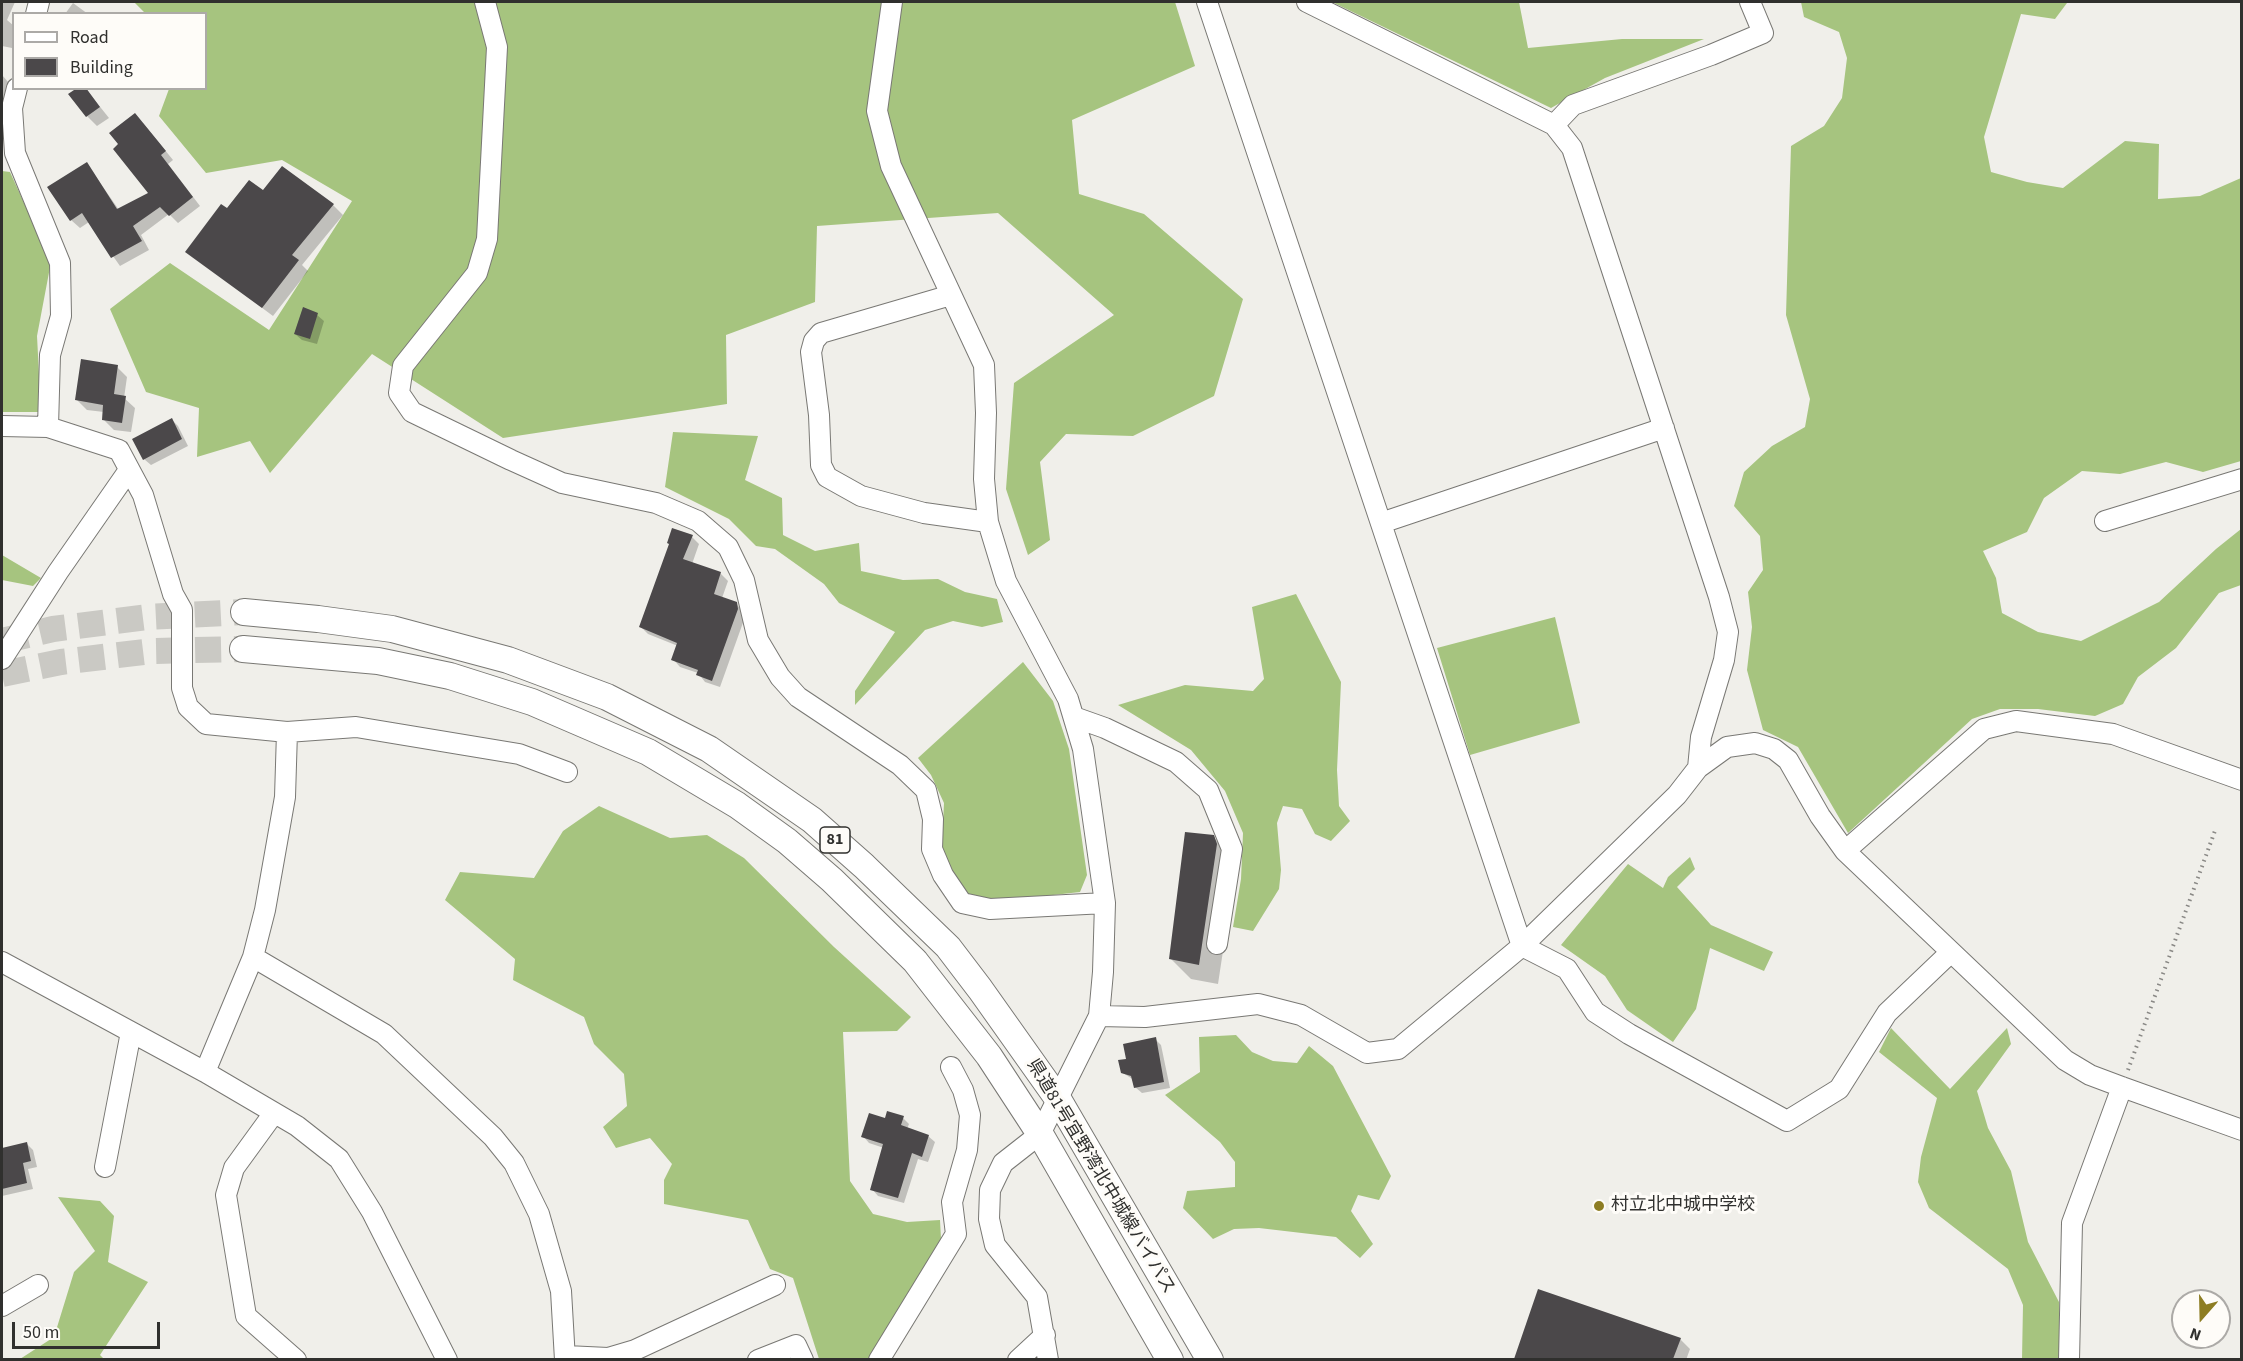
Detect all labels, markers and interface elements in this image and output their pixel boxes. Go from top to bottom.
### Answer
legend [12,12,207,90]
text: Road [70,25,109,50]
text: Building [70,55,133,80]
road number: 81 [820,827,850,853]
street label: 県道81号宜野湾北中城線バイパス [1021,1056,1179,1298]
place label: 村立北中城中学校 [1611,1195,1755,1217]
marker: 村立北中城中学校 [1592,1199,1606,1213]
north arrow [2171,1289,2231,1349]
scale bar [15,1310,164,1348]
text: 50 m [23,1320,59,1345]
text: N [2187,1322,2204,1346]

